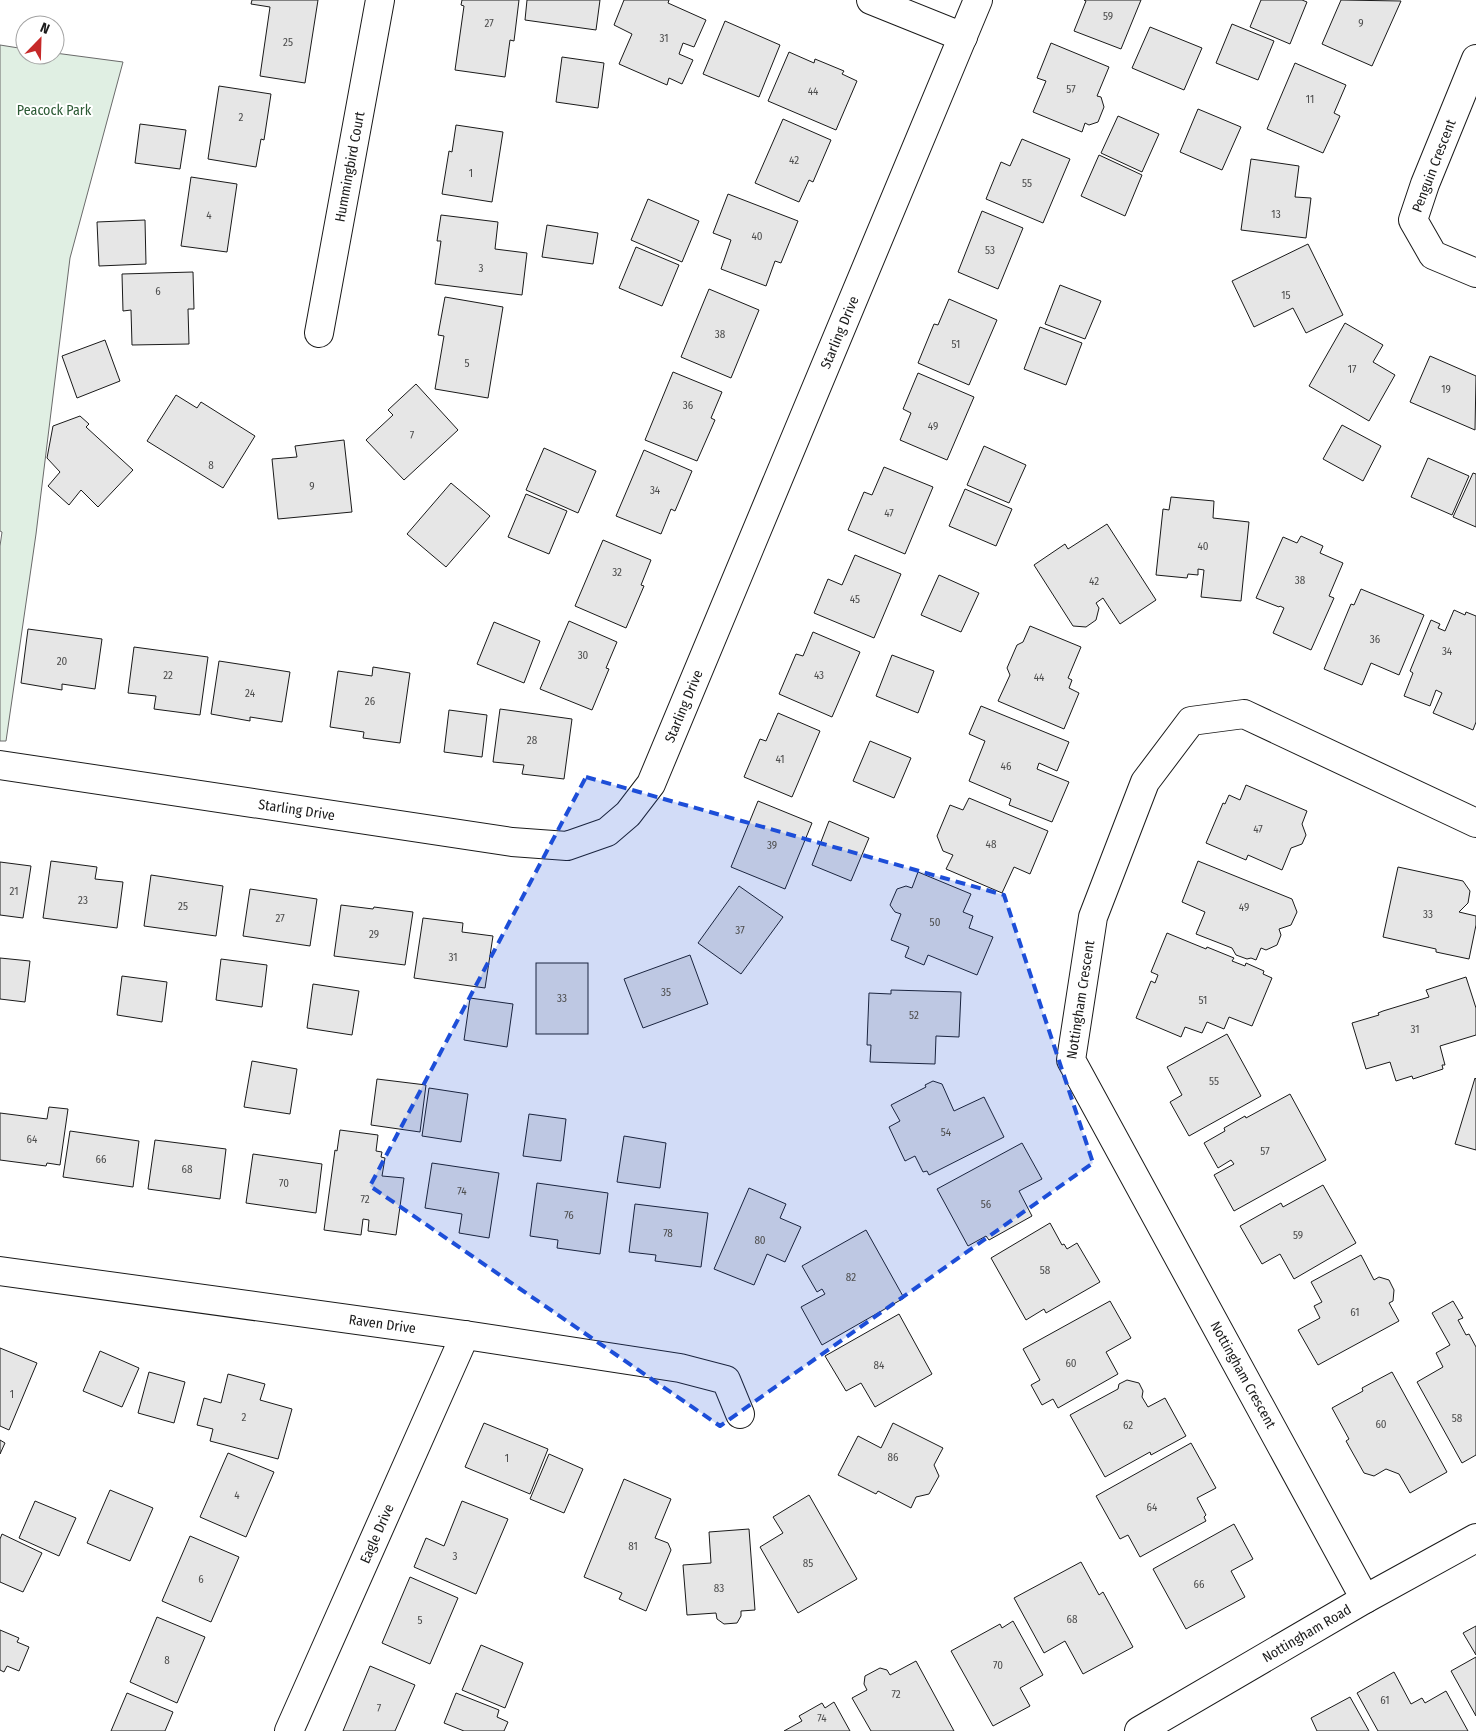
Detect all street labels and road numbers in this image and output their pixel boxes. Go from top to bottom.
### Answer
street label: Hummingbird Court [331,110,368,223]
street label: Penguin Crescent [1408,117,1460,215]
street label: Starling Drive [817,293,862,371]
street label: Starling Drive [661,667,706,745]
street label: Starling Drive [257,795,336,824]
street label: Nottingham Crescent [1063,939,1098,1060]
street label: Raven Drive [348,1311,417,1337]
street label: Nottingham Crescent [1207,1319,1280,1432]
street label: Eagle Drive [356,1501,397,1566]
street label: Nottingham Road [1259,1601,1354,1666]

